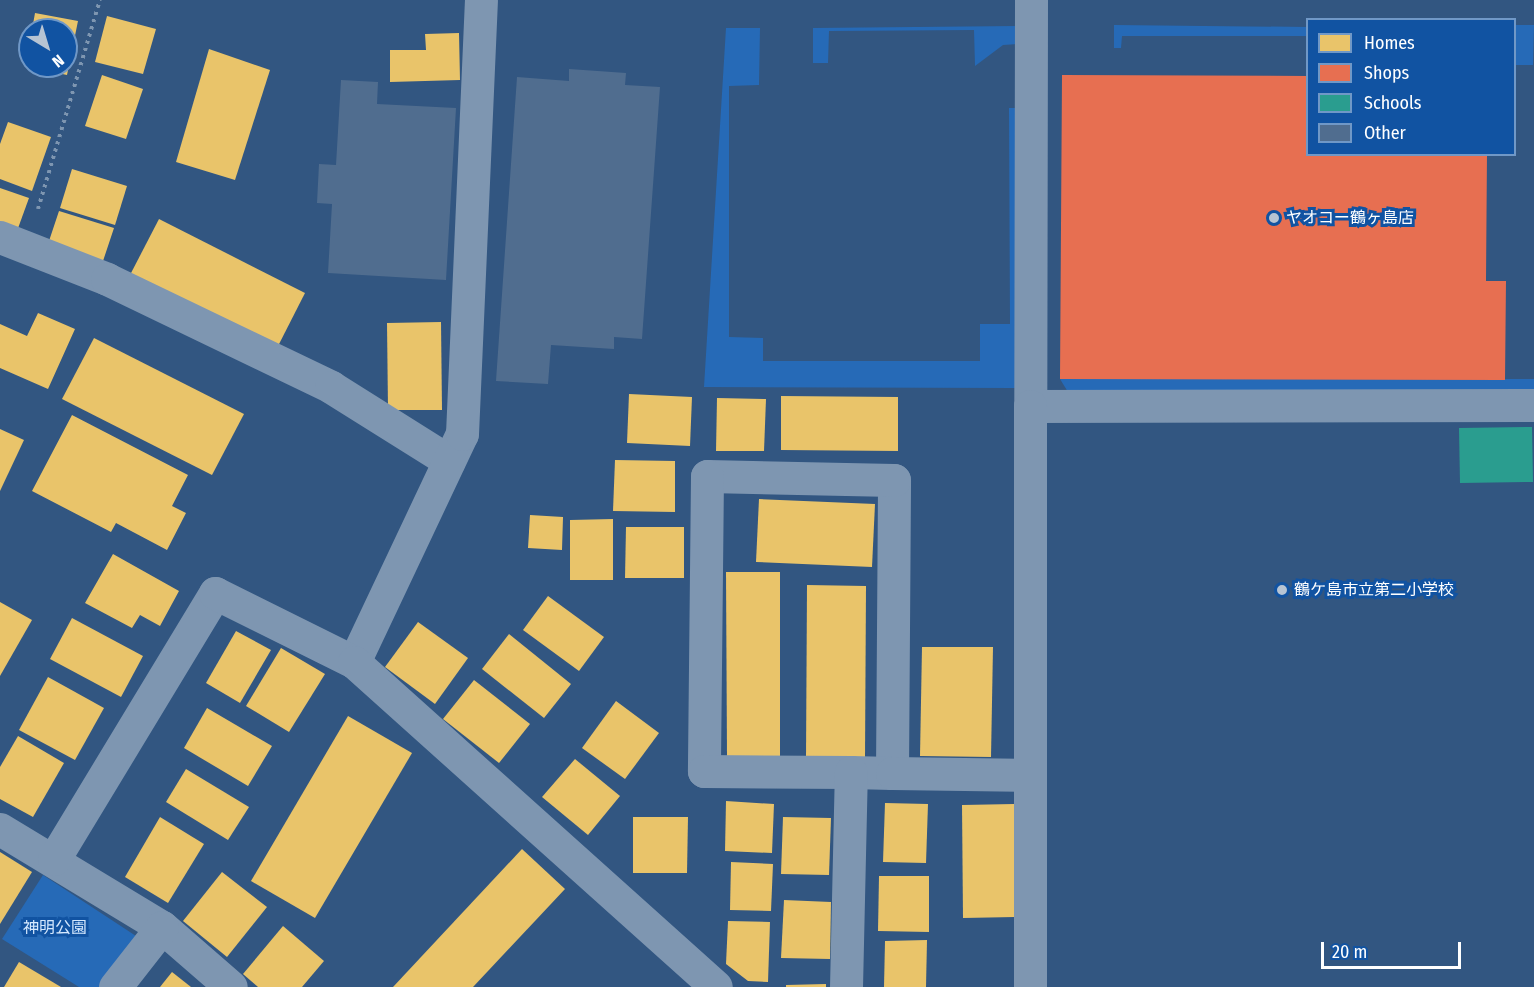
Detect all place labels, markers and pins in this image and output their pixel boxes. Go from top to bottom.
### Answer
place label: ヤオコー鶴ヶ島店 [1286,208,1414,228]
marker: ヤオコー鶴ヶ島店 [1267,211,1281,225]
place label: 鶴ケ島市立第二小学校 [1294,580,1454,600]
marker: 鶴ケ島市立第二小学校 [1275,583,1289,597]

